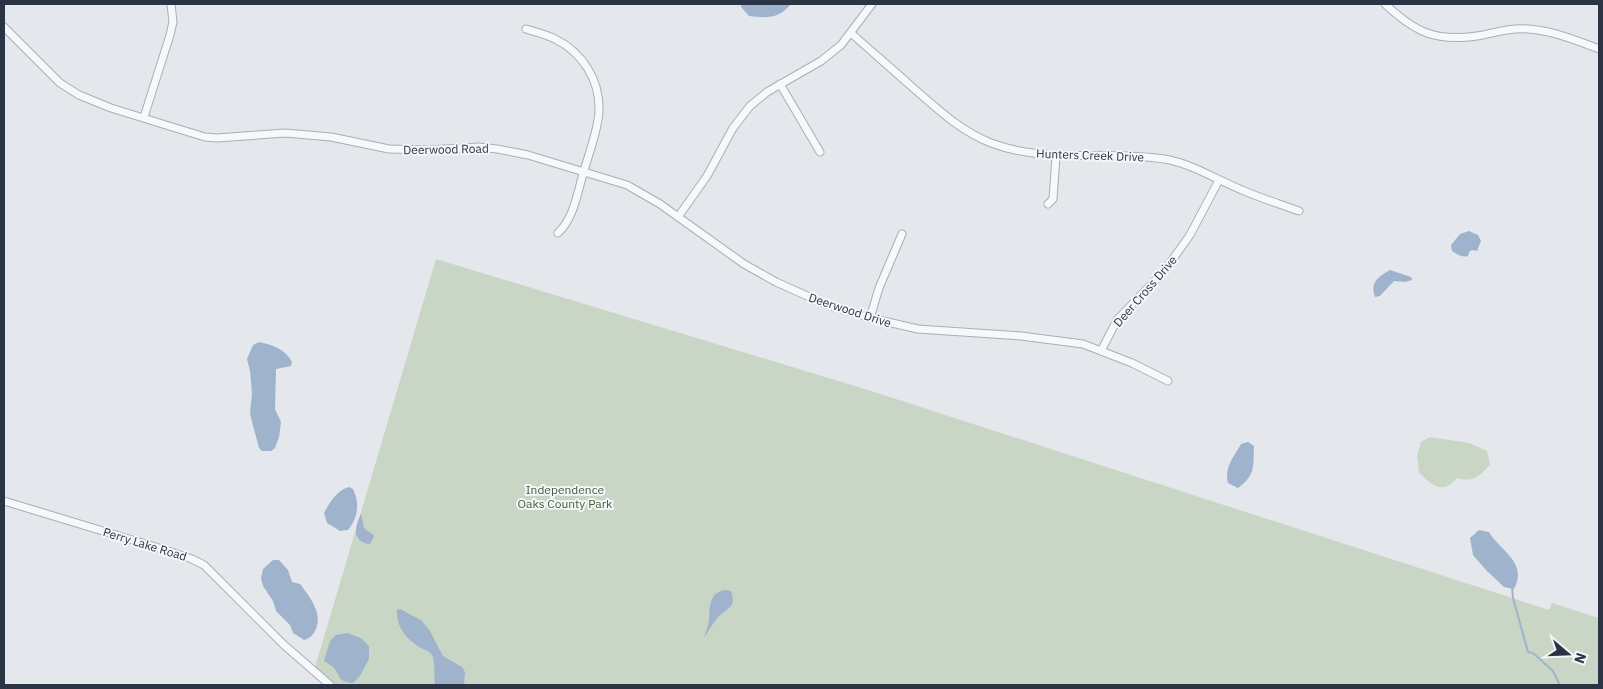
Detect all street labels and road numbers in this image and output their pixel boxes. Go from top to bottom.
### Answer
street label: Deerwood Road [403,141,489,157]
street label: Hunters Creek Drive [1036,146,1145,164]
street label: Deer Cross Drive [1110,252,1180,330]
street label: Deerwood Drive [807,290,894,331]
street label: Perry Lake Road [101,524,189,564]

